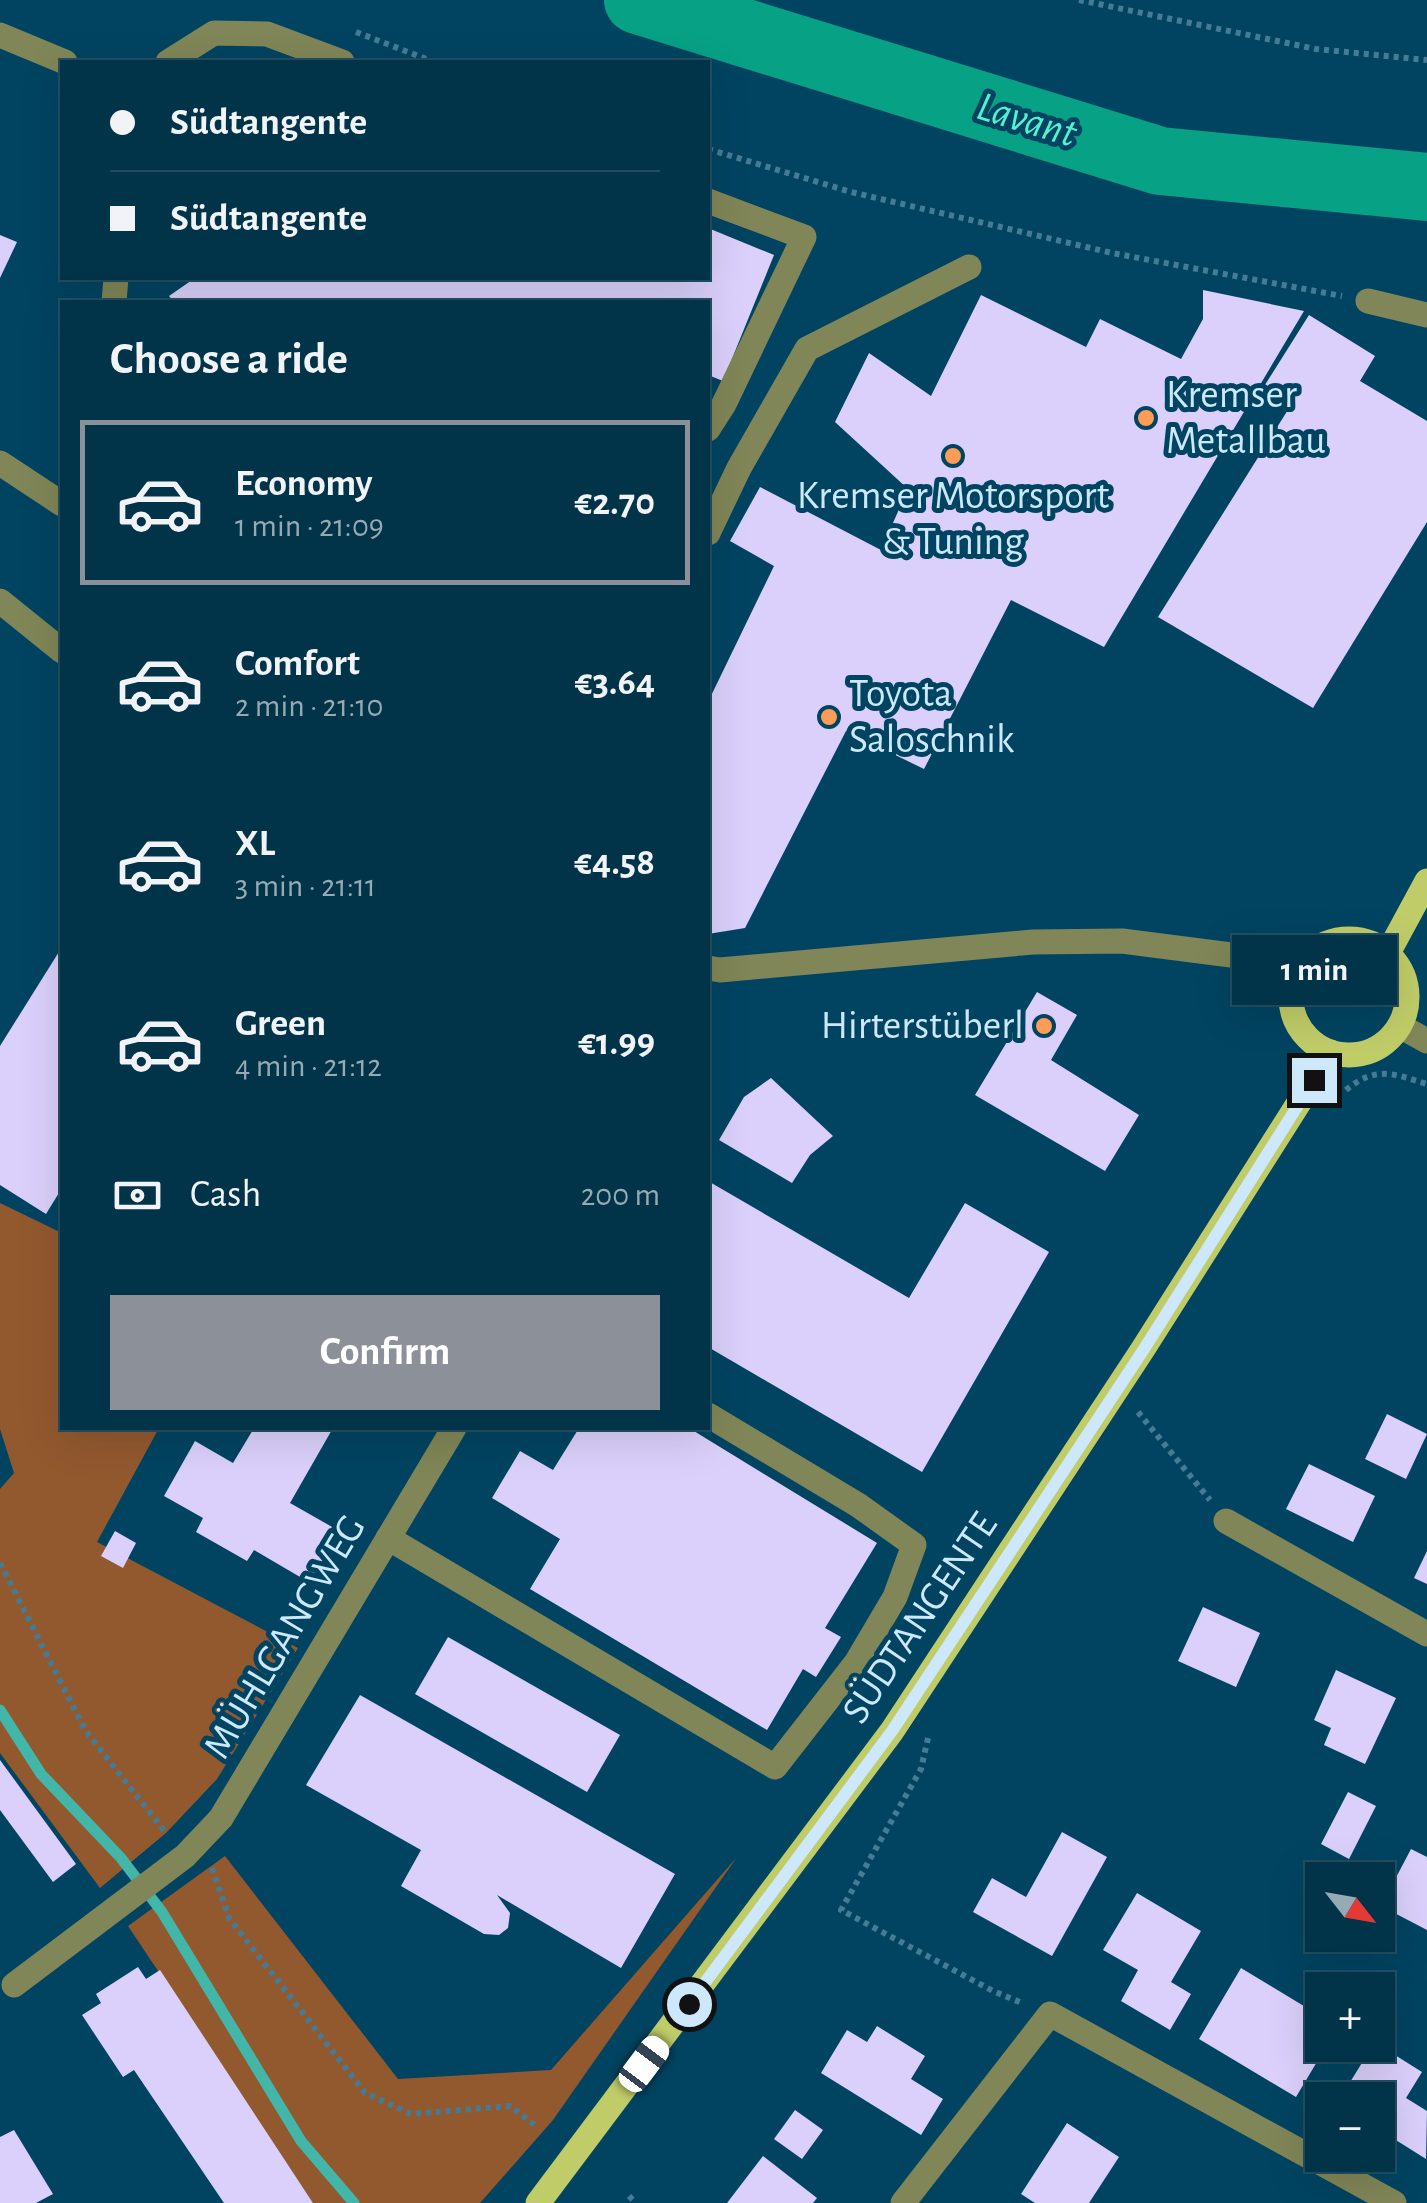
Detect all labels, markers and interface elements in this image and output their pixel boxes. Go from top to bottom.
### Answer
water label: Lavant [972,85,1082,155]
text: Südtangente [170,104,367,142]
text: Südtangente [170,200,367,238]
text: Choose a ride [110,337,348,382]
place label: Kremser Metallbau [1166,375,1326,461]
marker: Kremser Metallbau [1135,407,1157,429]
marker: Kremser Motorsport & Tuning [942,445,964,467]
icon: car [115,458,205,548]
text: Economy [235,465,373,503]
place label: Kremser Motorsport & Tuning [797,476,1109,562]
text: €2.70 [574,484,655,522]
text: 1 min · 21:09 [235,510,384,542]
icon: car [115,638,205,728]
text: Comfort [235,645,360,683]
text: €3.64 [575,664,655,702]
place label: Toyota Saloschnik [849,674,1014,760]
text: 2 min · 21:10 [235,690,383,722]
marker: Toyota Saloschnik [818,706,840,728]
icon: car [115,818,205,908]
text: XL [235,825,275,863]
text: €4.58 [574,844,655,882]
text: 3 min · 21:11 [235,870,376,902]
callout: 1 min [1232,935,1396,1005]
text: 1 min [1281,954,1348,986]
icon: car [115,998,205,1088]
text: Green [235,1005,326,1043]
place label: Hirterstüberl [821,1006,1024,1046]
marker: Hirterstüberl [1033,1015,1055,1037]
text: €1.99 [578,1024,655,1062]
text: 4 min · 21:12 [235,1050,382,1082]
route end [1292,1058,1337,1103]
icon: cash [110,1168,165,1223]
text: Cash [190,1176,261,1214]
text: 200 m [581,1179,660,1211]
button: Confirm [110,1295,660,1410]
street label: SÜDTANGENTE [833,1504,1005,1730]
street label: MÜHLGANGWEG [195,1508,373,1765]
north arrow [1305,1862,1395,1952]
map controls [1305,1862,1395,2172]
button: + [1305,1972,1395,2062]
route start [667,1982,712,2027]
car [614,2031,674,2097]
button: − [1305,2082,1395,2172]

